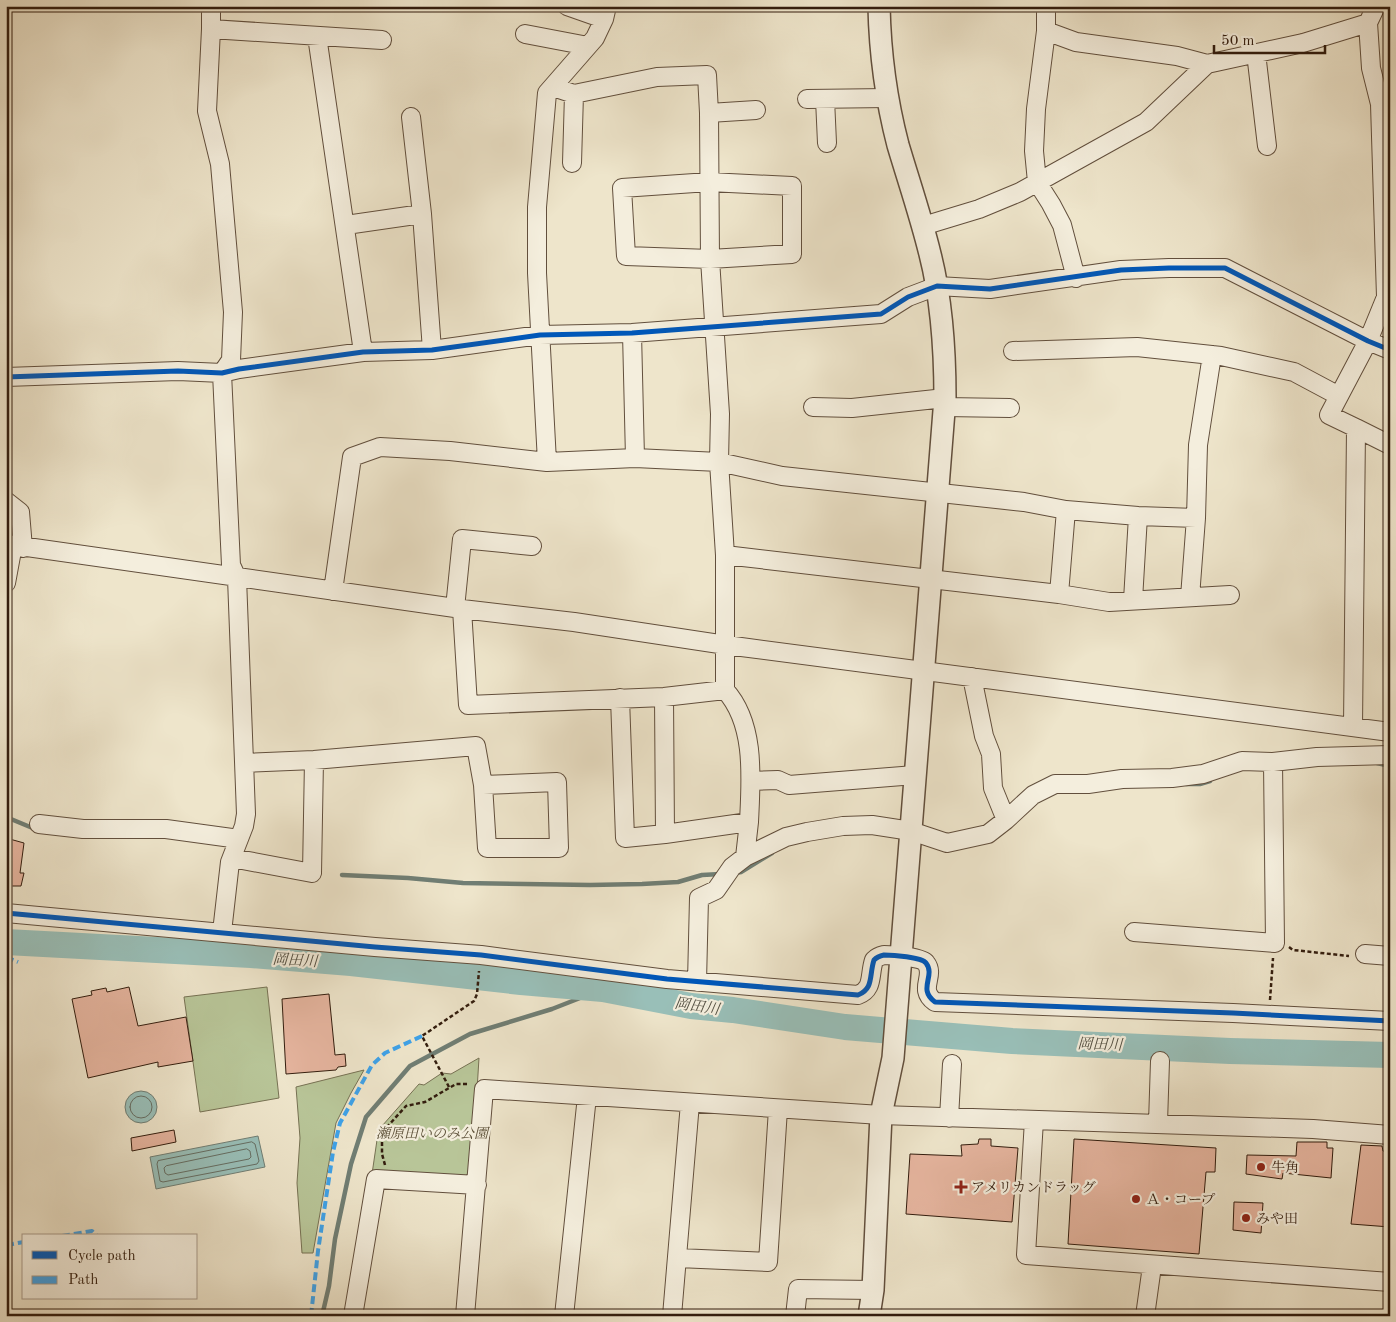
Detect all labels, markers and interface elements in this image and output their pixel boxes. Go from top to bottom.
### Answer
scale bar [1214,22,1325,54]
text: 50 m [1221,34,1255,49]
water label: 岡田川 [272,951,320,970]
water label: 岡田川 [673,995,722,1019]
water label: 岡田川 [1077,1035,1125,1054]
park label: 瀬原田いのみ公園 [376,1126,490,1141]
place label: 牛角 [1271,1160,1299,1175]
marker: 牛角 [1255,1161,1267,1173]
place label: アメリカンドラッグ [971,1180,1096,1195]
marker: アメリカンドラッグ [955,1181,967,1193]
marker: Ａ・コープ [1130,1193,1142,1205]
place label: Ａ・コープ [1146,1193,1215,1207]
marker: みや田 [1240,1212,1252,1224]
place label: みや田 [1256,1212,1298,1226]
legend [22,1234,198,1300]
text: Cycle path [68,1249,136,1264]
text: Path [68,1273,98,1288]

